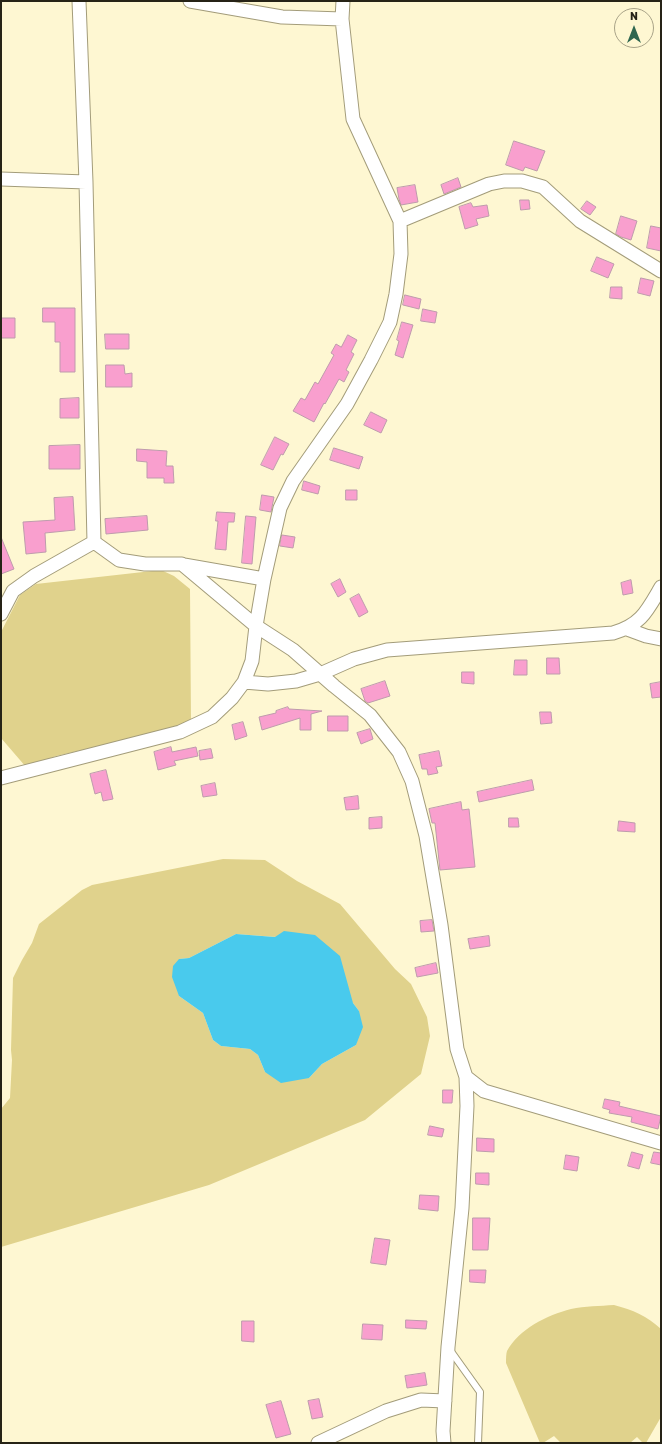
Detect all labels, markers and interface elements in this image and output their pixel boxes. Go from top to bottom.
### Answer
north arrow [614,8,654,48]
text: N [630,10,638,23]

